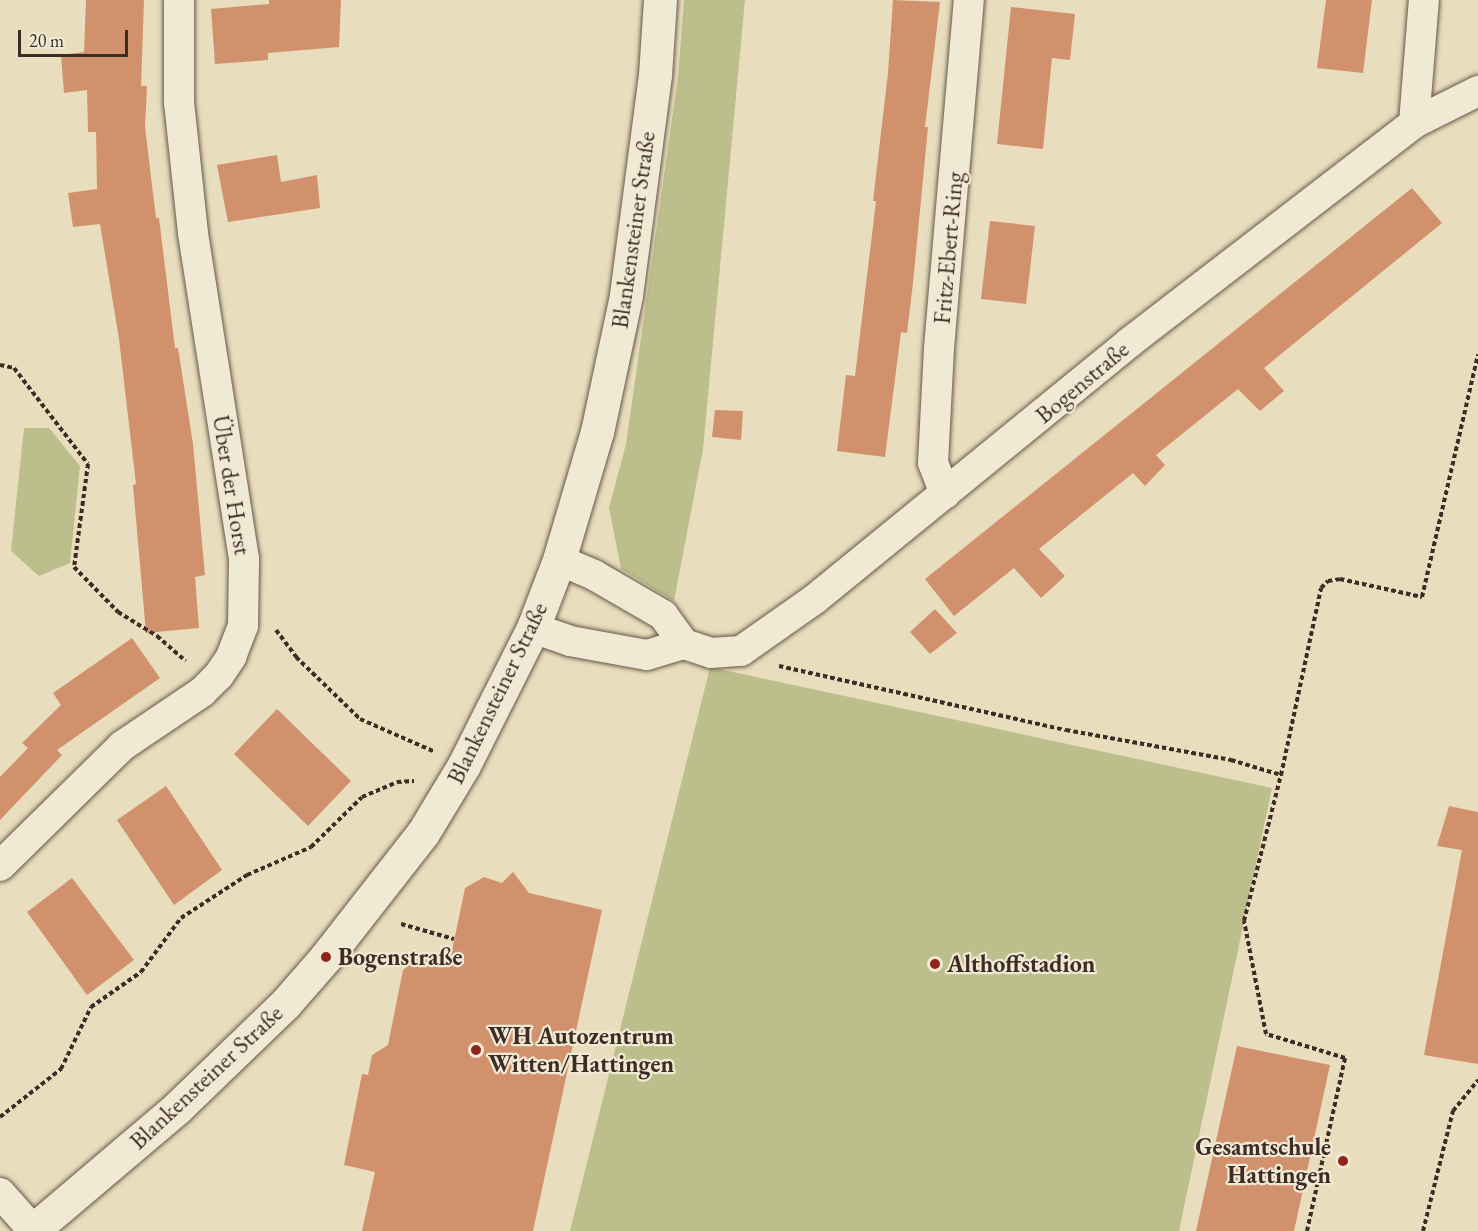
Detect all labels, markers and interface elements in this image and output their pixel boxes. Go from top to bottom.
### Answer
scale bar [21,18,130,56]
text: 20 m [29,29,64,52]
street label: Blankensteiner Straße [605,130,661,330]
street label: Fritz-Ebert-Ring [927,171,969,325]
street label: Bogenstraße [1030,335,1134,429]
street label: Über der Horst [207,413,257,557]
street label: Blankensteiner Straße [441,597,553,789]
place label: Bogenstraße [338,943,463,971]
marker: Bogenstraße [319,950,333,964]
place label: Althoffstadion [947,950,1095,978]
marker: Althoffstadion [928,957,942,971]
street label: Blankensteiner Straße [124,999,288,1155]
place label: WH Autozentrum Witten/Hattingen [488,1022,674,1078]
marker: WH Autozentrum Witten/Hattingen [469,1043,483,1057]
place label: Gesamtschule Hattingen [1195,1133,1331,1189]
marker: Gesamtschule Hattingen [1336,1154,1350,1168]

